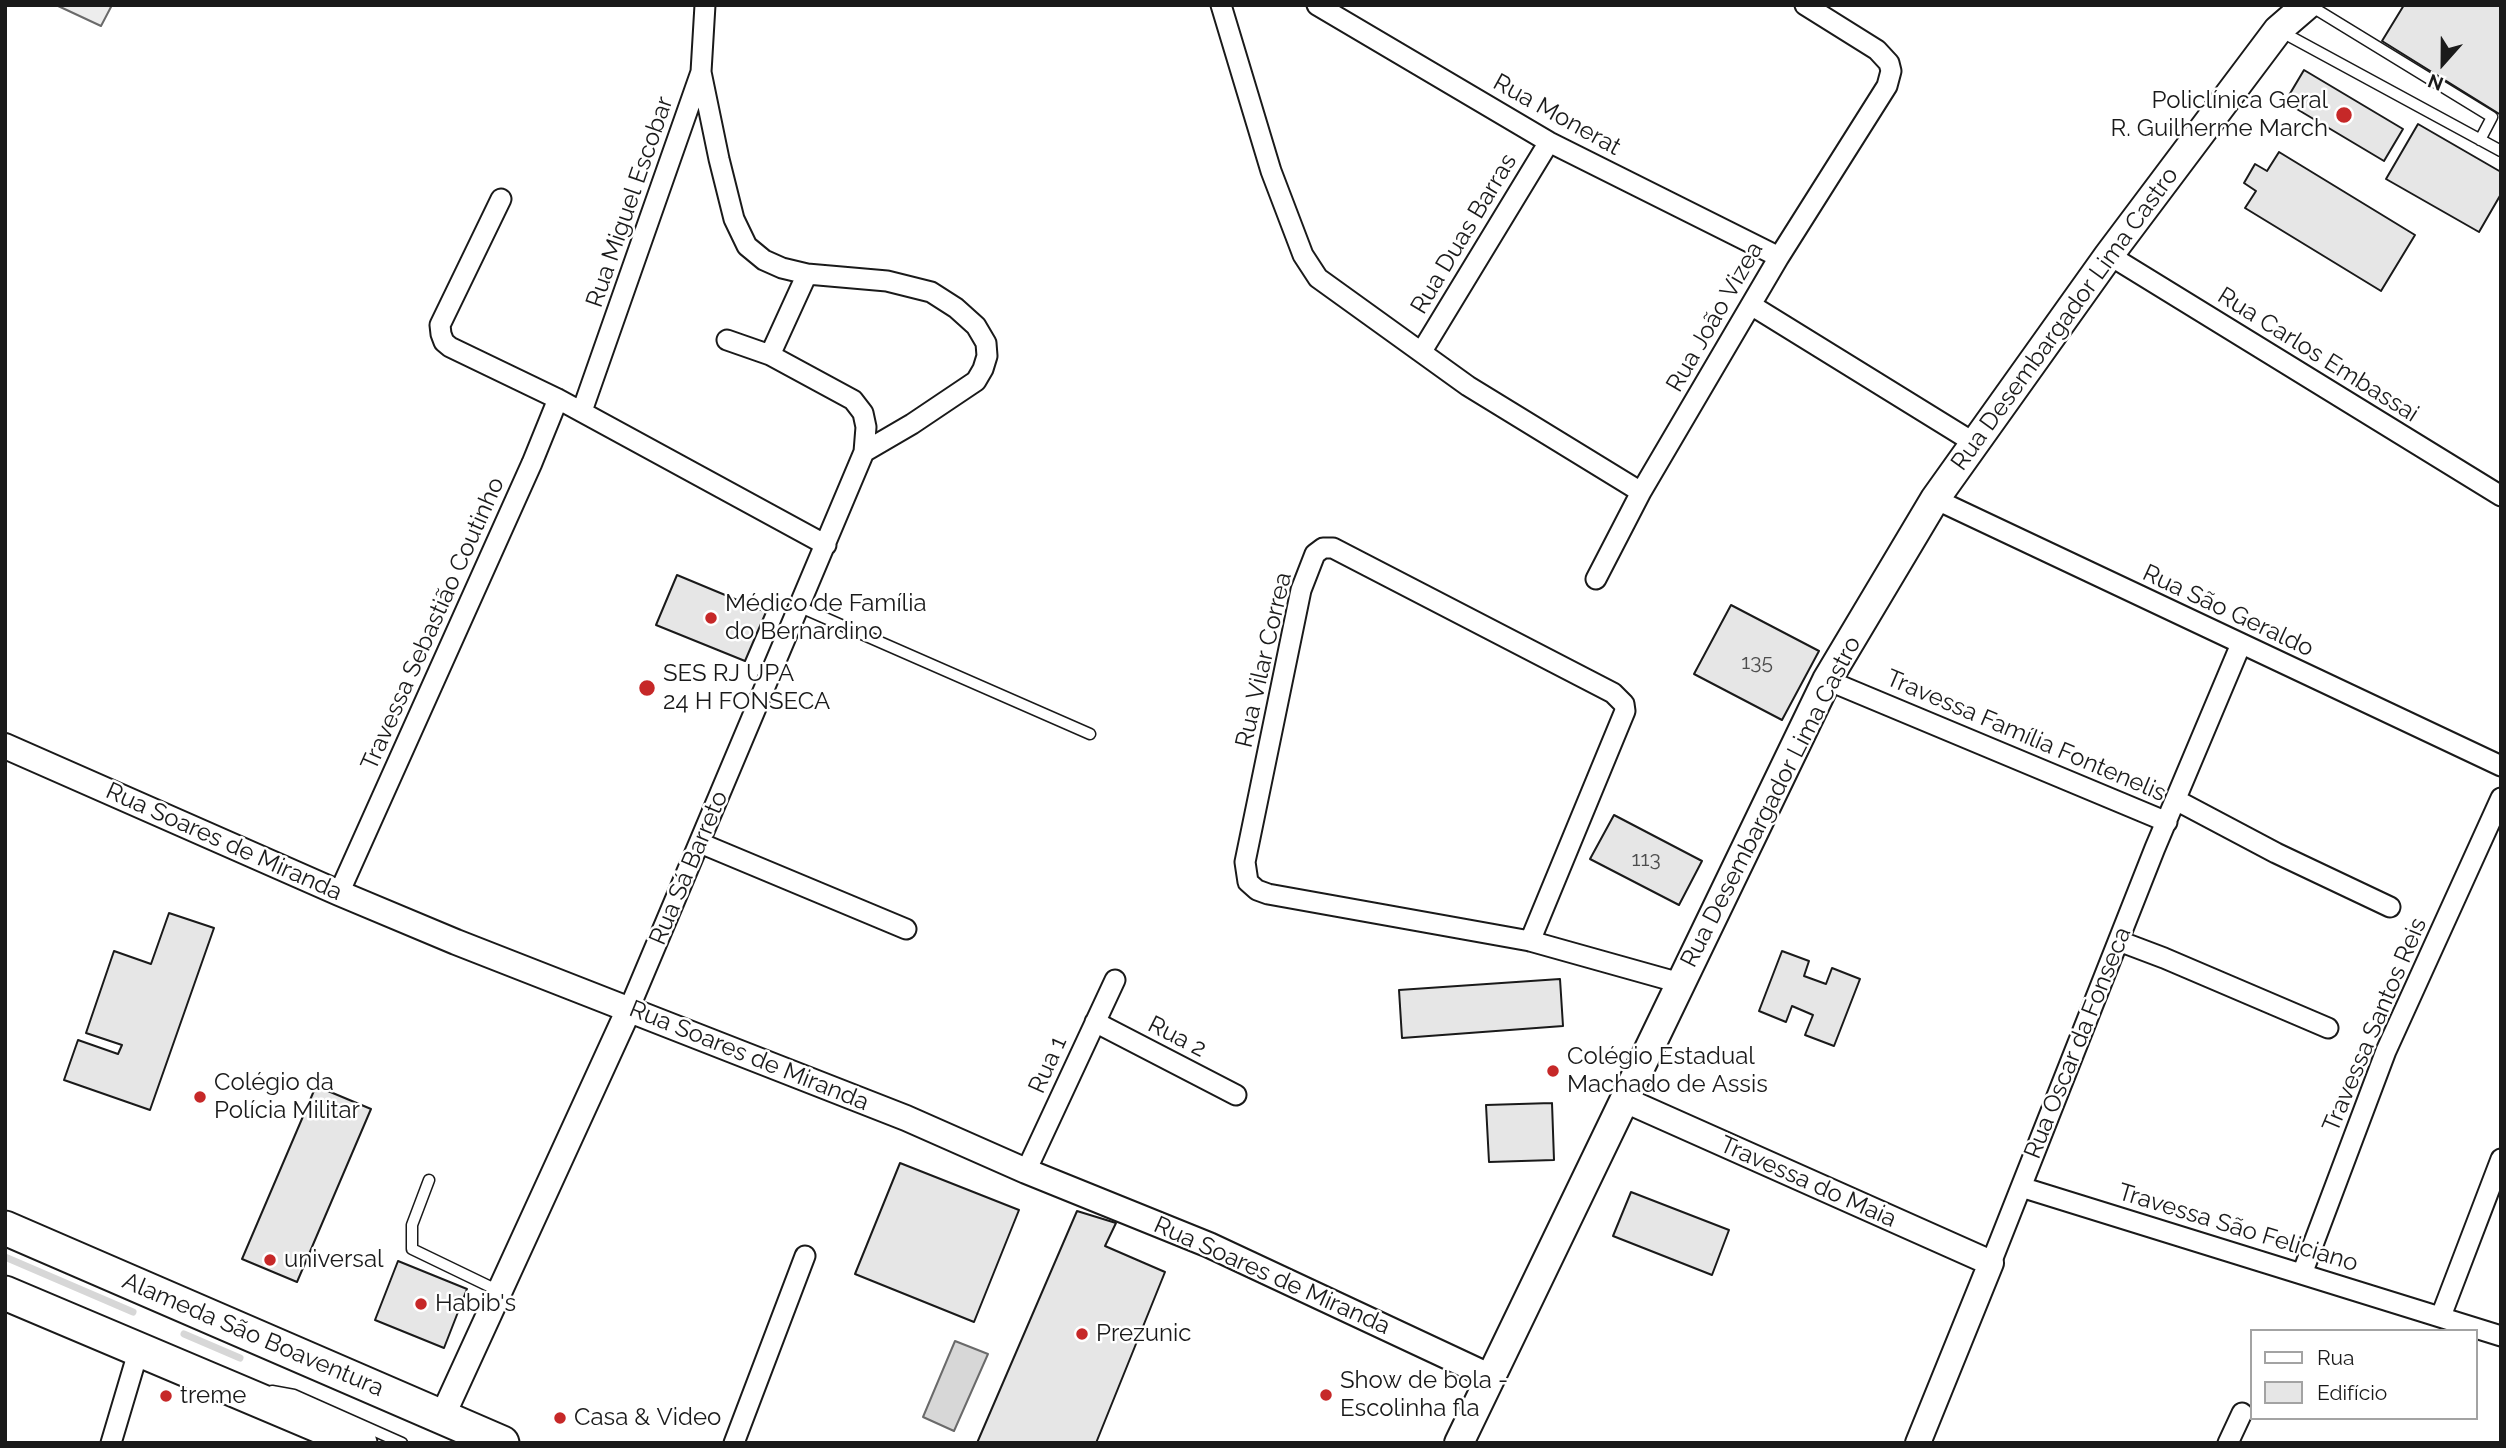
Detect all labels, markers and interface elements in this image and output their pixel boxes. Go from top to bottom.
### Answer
north arrow [2408,28,2478,98]
street label: Rua Monerat [1488,68,1626,162]
text: N [2425,70,2446,95]
place label: Policlínica Geral R. Guilherme March [2110,87,2328,143]
street label: Rua Miguel Escobar [580,93,680,311]
marker: Policlínica Geral R. Guilherme March [2334,105,2354,125]
street label: Rua Duas Barras [1405,149,1523,319]
street label: Rua Desembargador Lima Castro [1945,162,2185,476]
street label: Rua João Vizea [1660,237,1770,397]
street label: Rua Carlos Embassai [2212,281,2424,429]
street label: Travessa Sebastião Coutinho [355,473,511,775]
street label: Rua São Geraldo [2138,559,2318,663]
street label: Rua Vilar Correa [1230,570,1298,750]
place label: Médico de Família do Bernardino [725,590,926,646]
marker: Médico de Família do Bernardino [703,610,719,626]
street label: Rua Desembargador Lima Castro [1675,632,1867,972]
house number: 135 [1741,650,1773,676]
place label: SES RJ UPA 24 H FONSECA [663,660,830,716]
street label: Travessa Família Fontenelis [1882,664,2170,808]
marker: SES RJ UPA 24 H FONSECA [637,678,657,698]
street label: Rua Soares de Miranda [101,777,347,907]
street label: Rua Sá Barreto [644,787,734,949]
house number: 113 [1631,847,1661,873]
street label: Travessa Santos Reis [2317,914,2433,1136]
street label: Rua Oscar da Fonseca [2018,923,2138,1163]
street label: Rua Soares de Miranda [625,995,873,1117]
street label: Rua 2 [1143,1010,1211,1064]
street label: Rua 1 [1023,1032,1073,1098]
place label: Colégio Estadual Machado de Assis [1567,1043,1768,1099]
marker: Colégio Estadual Machado de Assis [1545,1063,1561,1079]
place label: Colégio da Polícia Militar [214,1069,360,1125]
marker: Colégio da Polícia Militar [192,1089,208,1105]
street label: Travessa do Maia [1715,1130,1901,1234]
street label: Travessa São Feliciano [2115,1178,2361,1278]
street label: Rua Soares de Miranda [1149,1211,1395,1341]
place label: universal [284,1246,384,1274]
marker: universal [262,1252,278,1268]
street label: Alameda São Boaventura [118,1267,388,1403]
place label: Habib's [435,1290,516,1318]
marker: Habib's [413,1296,429,1312]
place label: Prezunic [1096,1320,1191,1348]
marker: Prezunic [1074,1326,1090,1342]
legend [2250,1329,2478,1420]
text: Rua [2317,1345,2354,1370]
place label: Show de bola - Escolinha fla [1340,1367,1508,1423]
text: Edifício [2317,1380,2387,1405]
place label: treme [180,1382,246,1410]
marker: Show de bola - Escolinha fla [1318,1387,1334,1403]
marker: treme [158,1388,174,1404]
place label: Casa & Video [574,1404,721,1432]
marker: Casa & Video [552,1410,568,1426]

